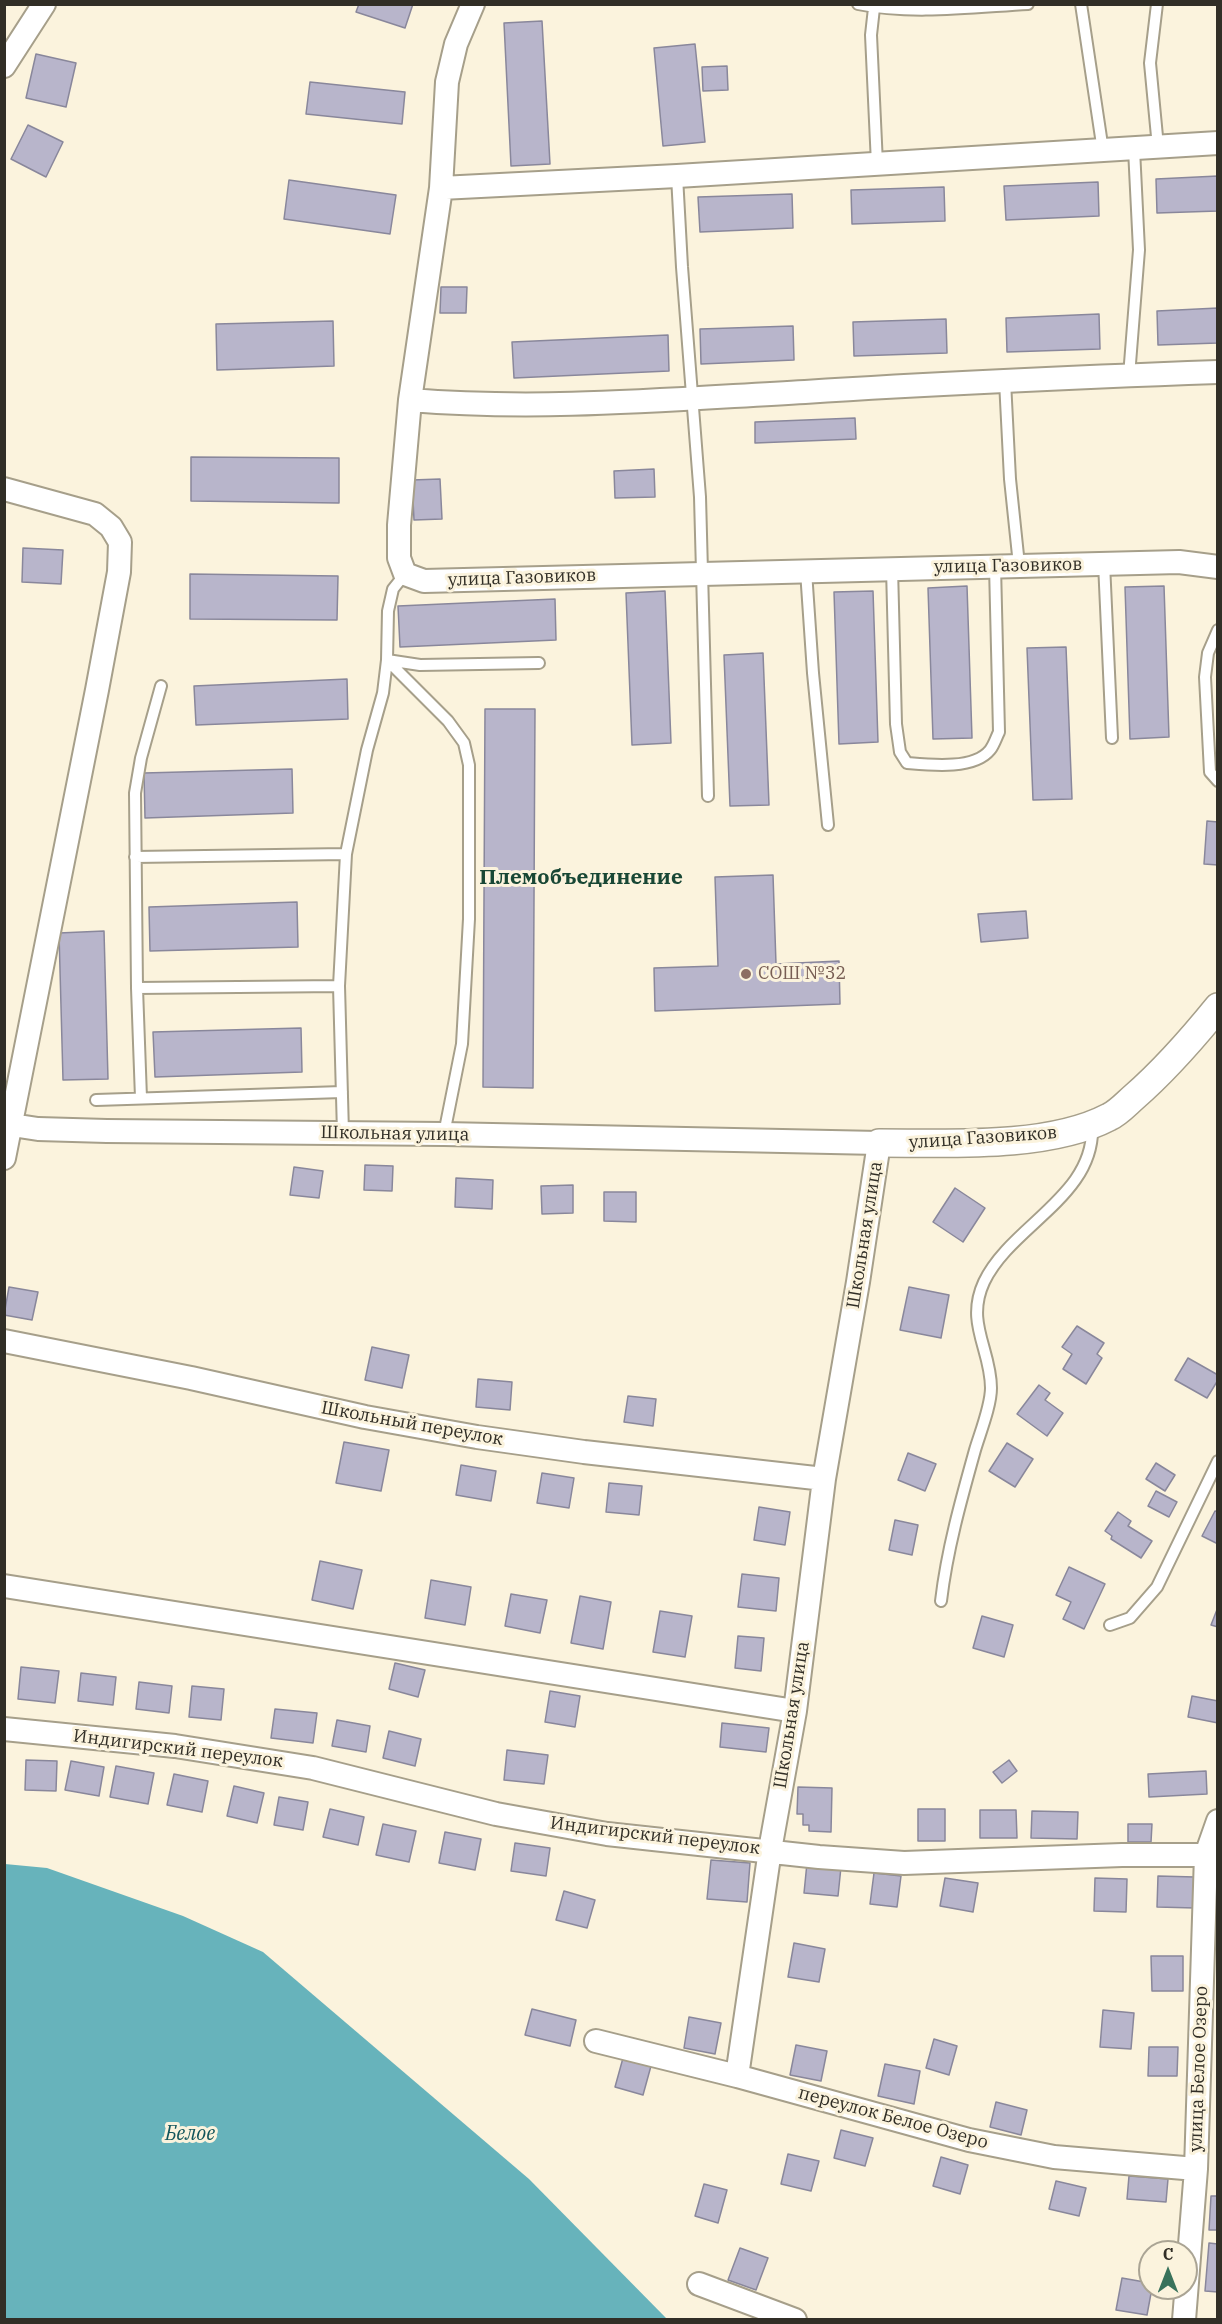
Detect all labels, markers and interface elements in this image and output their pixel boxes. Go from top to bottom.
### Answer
street label: улица Газовиков [934,554,1082,578]
street label: улица Газовиков [447,565,597,591]
district label: Племобъединение [479,865,683,891]
place label: СОШ №32 [758,963,846,985]
marker: СОШ №32 [739,967,753,981]
street label: Школьная улица [320,1122,470,1146]
street label: улица Газовиков [908,1122,1058,1154]
street label: Школьная улица [843,1160,887,1310]
street label: Школьный переулок [319,1397,505,1451]
street label: Школьная улица [770,1640,814,1790]
street label: Индигирский переулок [72,1725,284,1773]
street label: Индигирский переулок [549,1812,761,1860]
street label: улица Белое Озеро [1185,1985,1213,2153]
street label: переулок Белое Озеро [796,2082,990,2154]
water label: Белое [165,2122,215,2146]
north arrow [1138,2240,1198,2300]
text: С [1163,2244,1173,2264]

